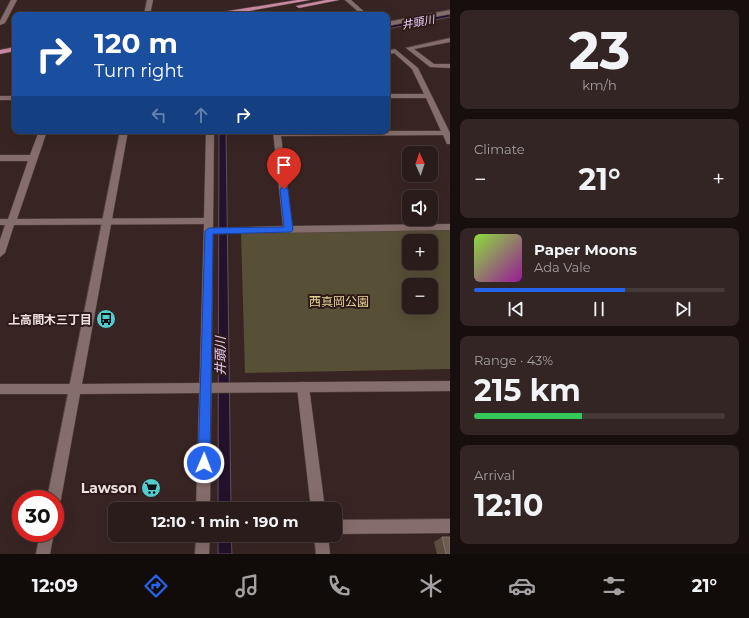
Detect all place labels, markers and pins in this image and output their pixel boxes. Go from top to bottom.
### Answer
pin [267,148,301,189]
bus stop icon: 上高間木三丁目 [95,308,117,330]
place label: 上高間木三丁目 [8,312,92,327]
supermarket icon: Lawson [140,477,162,499]
place label: Lawson [81,479,137,497]

